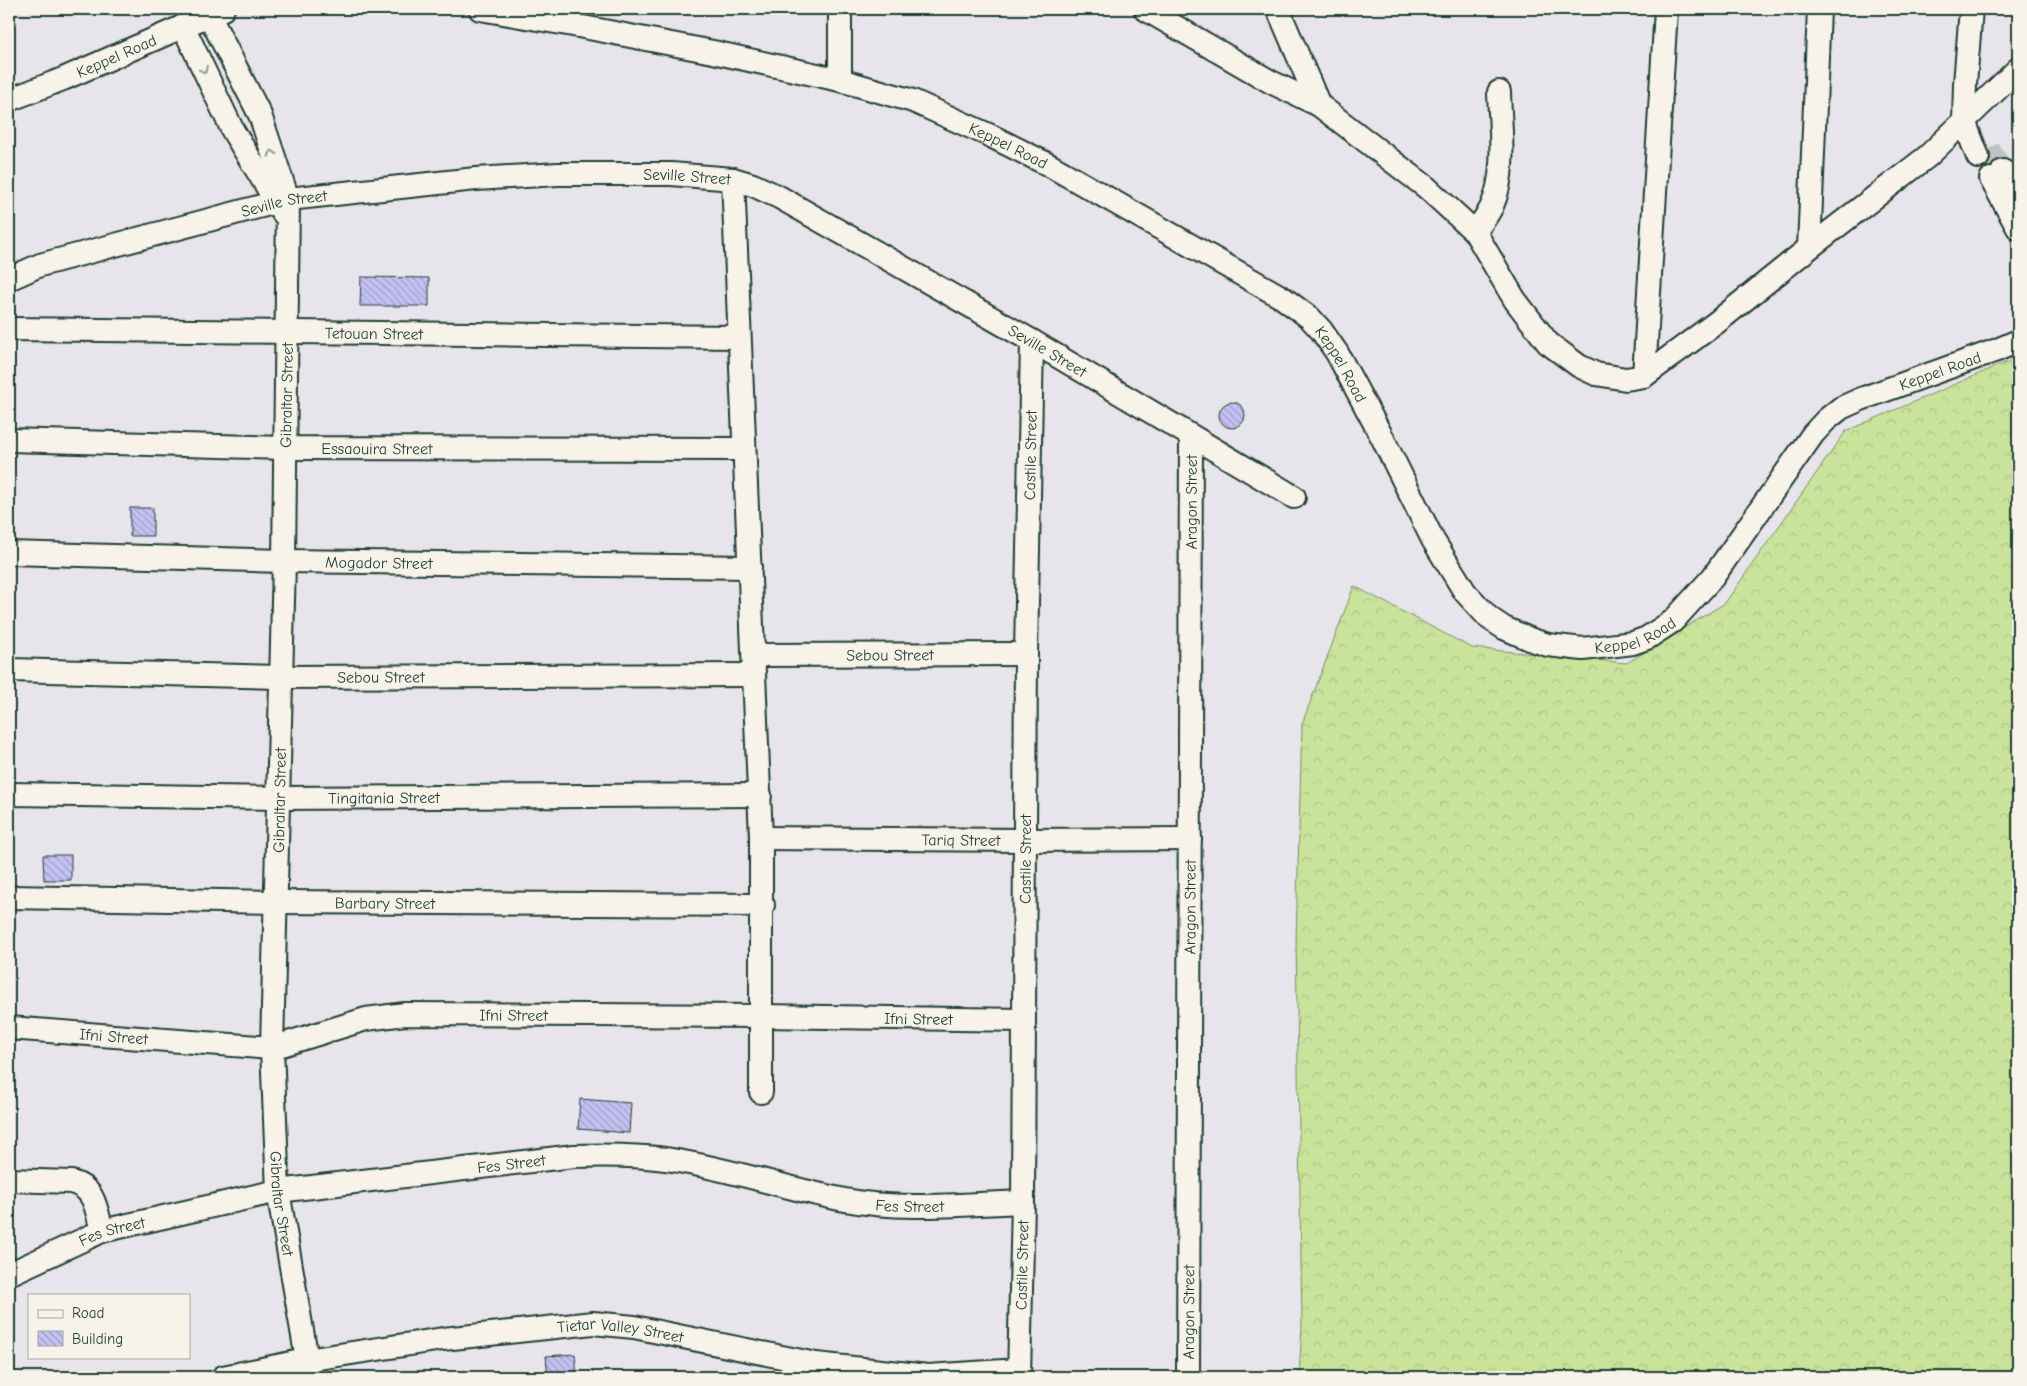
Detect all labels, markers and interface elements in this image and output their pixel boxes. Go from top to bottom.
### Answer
street label: Keppel Road [74,31,159,82]
one-way arrow [198,65,208,74]
street label: Keppel Road [966,119,1050,173]
one-way arrow [268,149,278,157]
street label: Seville Street [643,166,732,189]
street label: Seville Street [239,187,328,221]
street label: Seville Street [1005,321,1090,382]
street label: Keppel Road [1311,323,1370,406]
street label: Tetouan Street [325,324,424,344]
street label: Gibraltar Street [277,342,297,448]
street label: Keppel Road [1897,349,1984,394]
street label: Castile Street [1021,410,1041,500]
street label: Essaouira Street [321,440,433,458]
street label: Aragon Street [1183,454,1201,549]
street label: Mogador Street [325,554,433,573]
street label: Keppel Road [1594,614,1679,658]
street label: Sebou Street [846,646,934,665]
street label: Sebou Street [337,668,425,687]
street label: Gibraltar Street [270,747,290,853]
street label: Tingitania Street [328,789,440,808]
street label: Castile Street [1017,814,1035,904]
street label: Tariq Street [921,831,1001,850]
street label: Aragon Street [1181,859,1200,954]
street label: Barbary Street [335,894,436,913]
street label: Ifni Street [479,1006,548,1025]
street label: Ifni Street [884,1010,953,1029]
street label: Ifni Street [79,1025,149,1049]
street label: Gibraltar Street [266,1151,297,1258]
street label: Fes Street [476,1151,547,1177]
street label: Fes Street [875,1196,945,1216]
street label: Fes Street [76,1213,147,1250]
street label: Castile Street [1013,1219,1033,1310]
street label: Aragon Street [1180,1264,1198,1359]
legend [28,1294,190,1358]
text: Road [72,1304,104,1322]
street label: Tietar Valley Street [556,1315,686,1347]
text: Building [72,1330,123,1348]

